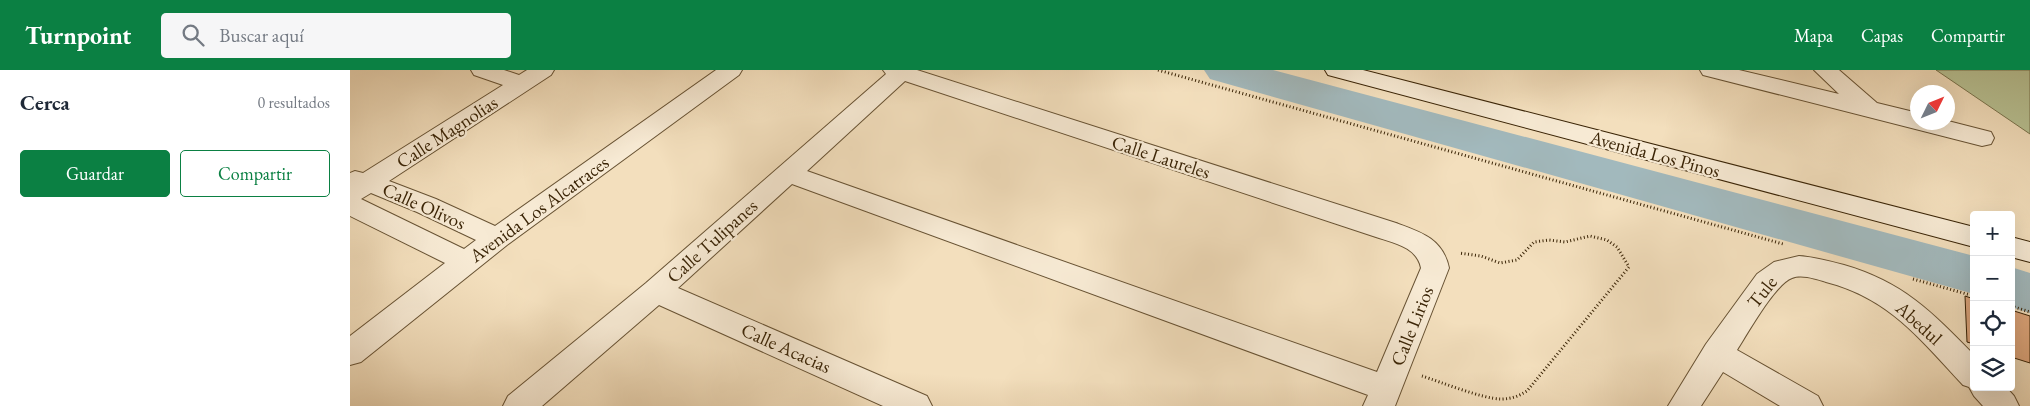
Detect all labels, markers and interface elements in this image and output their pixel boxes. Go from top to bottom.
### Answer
search box [161,13,511,58]
text: Turnpoint [25,20,131,51]
icon: search [179,21,207,49]
text: Buscar aquí [219,23,304,48]
text: Mapa [1794,24,1833,47]
text: Capas [1861,24,1903,47]
text: Compartir [1931,24,2005,47]
north arrow [1910,85,1955,130]
text: Cerca [20,89,70,116]
street label: Calle Magnolias [392,90,502,174]
text: 0 resultados [258,92,330,113]
street label: Avenida Los Pinos [1586,124,1723,183]
street label: Calle Laureles [1109,129,1213,185]
button: Guardar [20,150,170,197]
button: Compartir [180,150,330,197]
street label: Avenida Los Alcatraces [463,150,614,269]
street label: Calle Olivos [378,177,470,235]
street label: Calle Tulipanes [661,194,763,288]
map controls [1970,211,2015,391]
button: + [1970,211,2015,256]
button: − [1970,256,2015,301]
street label: Tule [1741,271,1783,313]
street label: Calle Lirios [1385,283,1439,369]
street label: Abedul [1890,295,1948,351]
button: locate [1970,301,2015,346]
street label: Calle Acacias [737,317,835,379]
button: layers [1970,346,2015,391]

